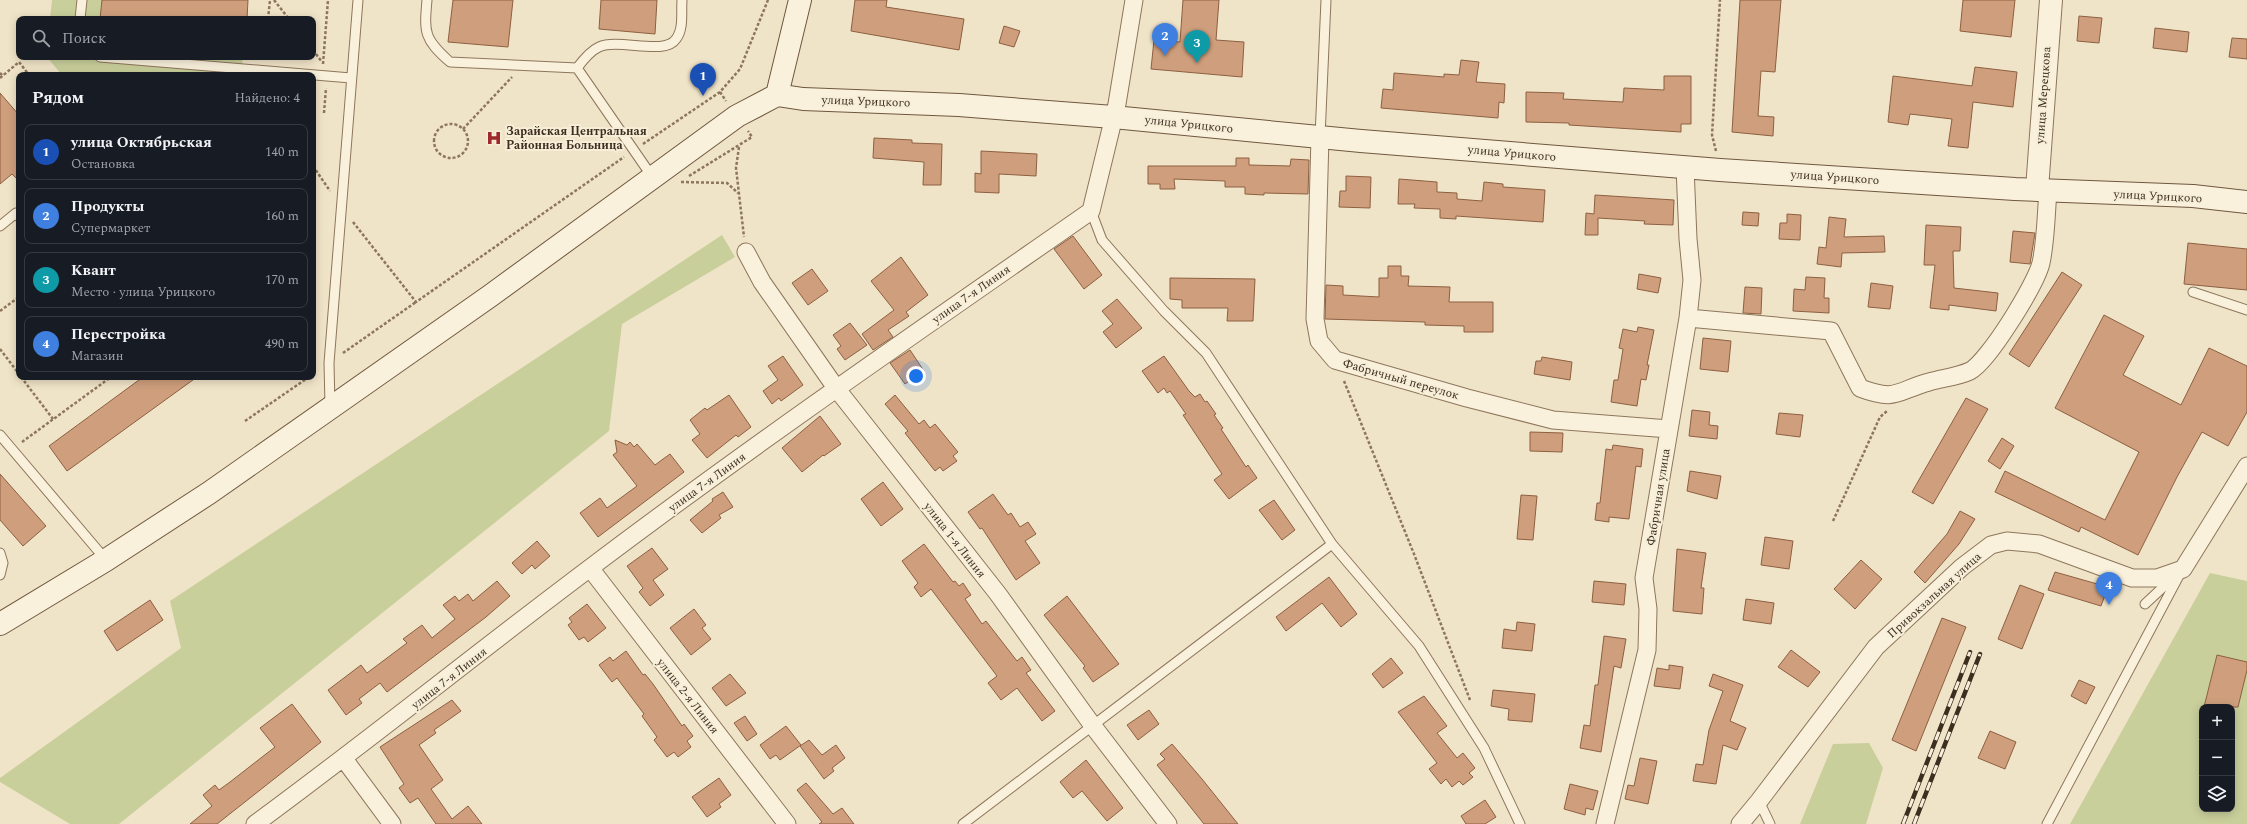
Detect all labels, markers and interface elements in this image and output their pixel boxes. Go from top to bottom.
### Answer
search box [16,16,316,60]
pin: 2 [1152,23,1178,56]
icon: search [30,27,52,49]
text: Поиск [62,27,106,50]
pin: 3 [1184,30,1210,63]
street label: улица Мерецкова [2031,46,2056,145]
pin: 1 [690,63,716,96]
text: Рядом [32,85,84,111]
text: Найдено: 4 [234,88,300,108]
street label: улица Урицкого [820,90,911,113]
street label: улица Урицкого [1143,110,1234,139]
place label: Зарайская Центральная Районная Больница [506,122,647,155]
hospital icon: Зарайская Центральная Районная Больница [485,129,503,147]
text: улица Октябрьская [71,131,212,154]
street label: улица Урицкого [1466,140,1557,167]
text: 1 [42,142,50,162]
text: 140 m [265,142,299,162]
text: Остановка [71,154,135,174]
street label: улица Урицкого [1789,165,1880,190]
street label: улица Урицкого [2112,185,2203,208]
text: Продукты [71,195,144,218]
text: 2 [42,206,50,226]
text: 160 m [265,206,299,226]
text: Супермаркет [71,218,151,238]
text: Квант [71,259,116,282]
street label: улица 7-я Линия [927,260,1014,329]
text: 3 [42,270,50,290]
text: 170 m [265,270,299,290]
text: Место · улица Урицкого [71,282,215,302]
text: Перестройка [71,323,166,346]
text: 4 [42,334,50,354]
text: 490 m [265,334,299,354]
text: Магазин [71,346,123,366]
street label: Фабричный переулок [1341,354,1461,405]
your location [906,366,926,386]
street label: Фабричная улица [1641,447,1676,547]
street label: улица 7-я Линия [664,448,750,518]
street label: улица 1-я Линия [918,497,990,582]
street label: Привокзальная улица [1883,548,1986,643]
pin: 4 [2096,572,2122,605]
street label: улица 7-я Линия [406,643,491,715]
street label: улица 2-я Линия [651,653,723,738]
map controls [2199,704,2235,812]
button: + [2199,704,2235,740]
button: − [2199,740,2235,776]
button: layers [2199,776,2235,812]

